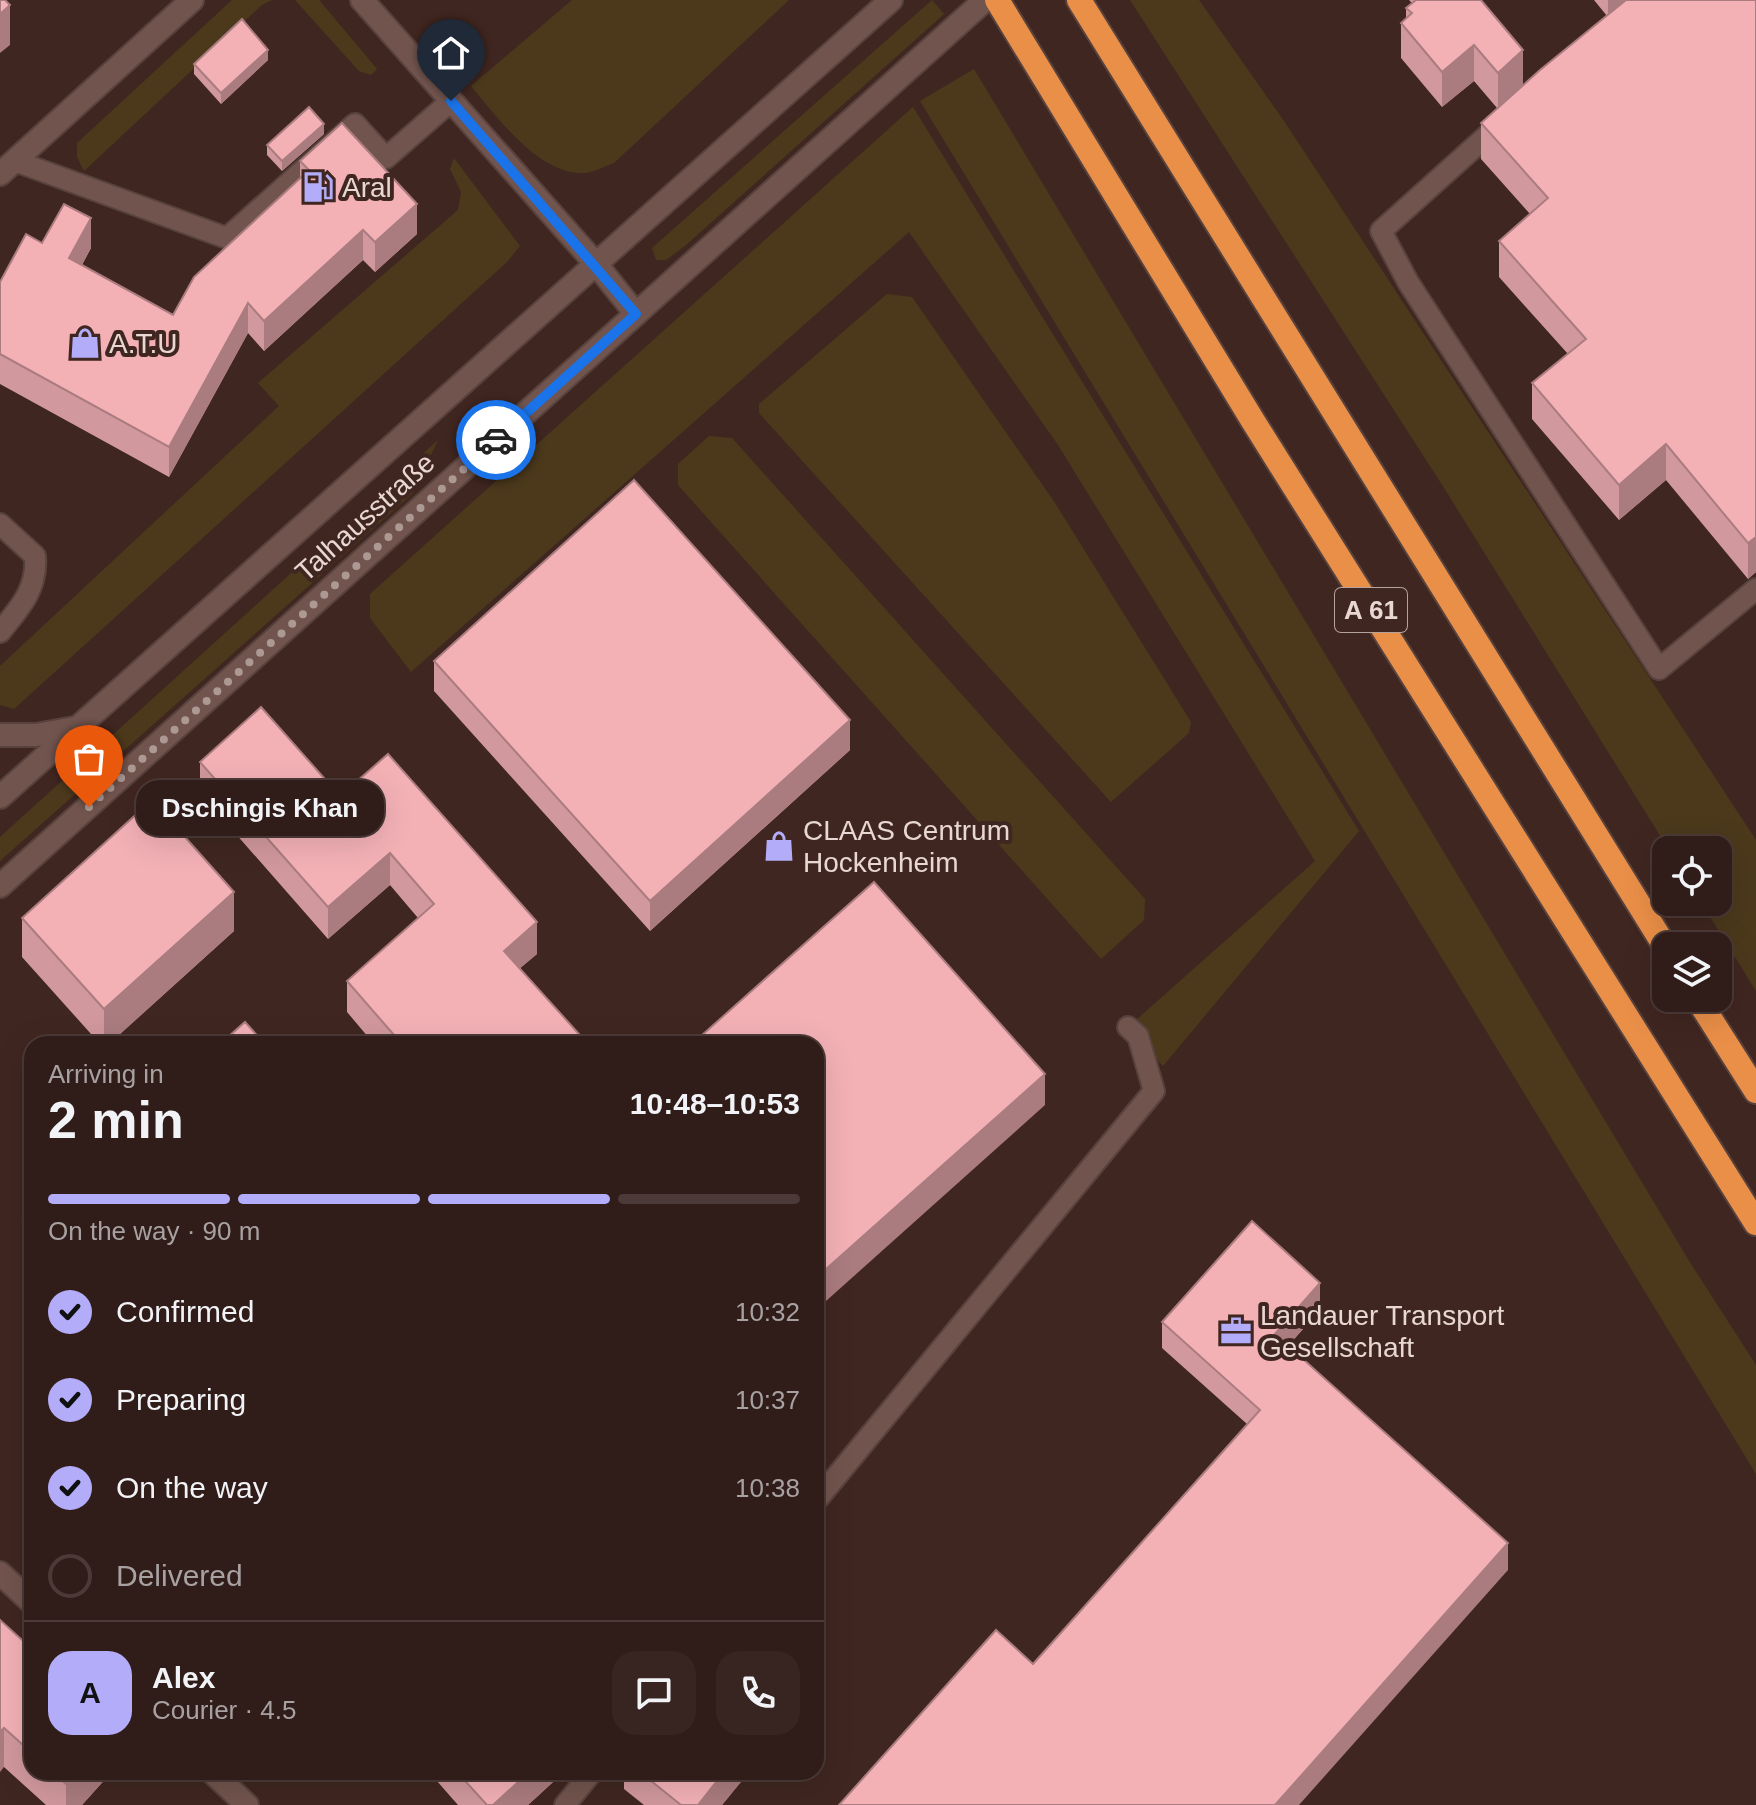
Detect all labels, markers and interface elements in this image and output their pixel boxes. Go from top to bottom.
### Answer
pin [417,19,485,101]
icon: home [429,31,473,75]
fuel station icon: Aral [301,170,335,204]
place label: Aral [342,172,392,203]
shop icon: A.T.U [68,326,102,360]
place label: A.T.U [109,328,177,359]
courier [456,400,536,480]
icon: car [474,418,518,462]
street label: Talhausstraße [289,447,441,587]
road number: A 61 [1335,588,1407,632]
pin [55,725,123,807]
icon: bag [67,737,111,781]
callout: Dschingis Khan [137,779,385,835]
text: Dschingis Khan [162,793,358,823]
place label: CLAAS Centrum Hockenheim [803,815,1010,878]
shop icon: CLAAS Centrum Hockenheim [762,829,796,863]
map controls [1652,836,1732,1012]
button: locate [1652,836,1732,916]
button: layers [1652,932,1732,1012]
text: Arriving in [48,1059,164,1089]
text: 10:48–10:53 [630,1087,800,1120]
text: 2 min [48,1091,184,1149]
text: On the way · 90 m [48,1216,260,1246]
icon: check [48,1290,92,1334]
text: Confirmed [116,1295,254,1328]
text: 10:32 [735,1297,800,1327]
place label: Landauer Transport Gesellschaft [1260,1300,1505,1363]
office icon: Landauer Transport Gesellschaft [1219,1314,1253,1348]
icon: check [48,1378,92,1422]
text: Preparing [116,1383,246,1416]
text: 10:37 [735,1385,800,1415]
icon: check [48,1466,92,1510]
text: On the way [116,1471,268,1504]
text: 10:38 [735,1473,800,1503]
text: Delivered [116,1559,243,1592]
button: chat [612,1651,696,1735]
button: phone [716,1651,800,1735]
text: Alex [152,1661,215,1694]
text: A [79,1676,101,1709]
text: Courier · 4.5 [152,1695,297,1725]

